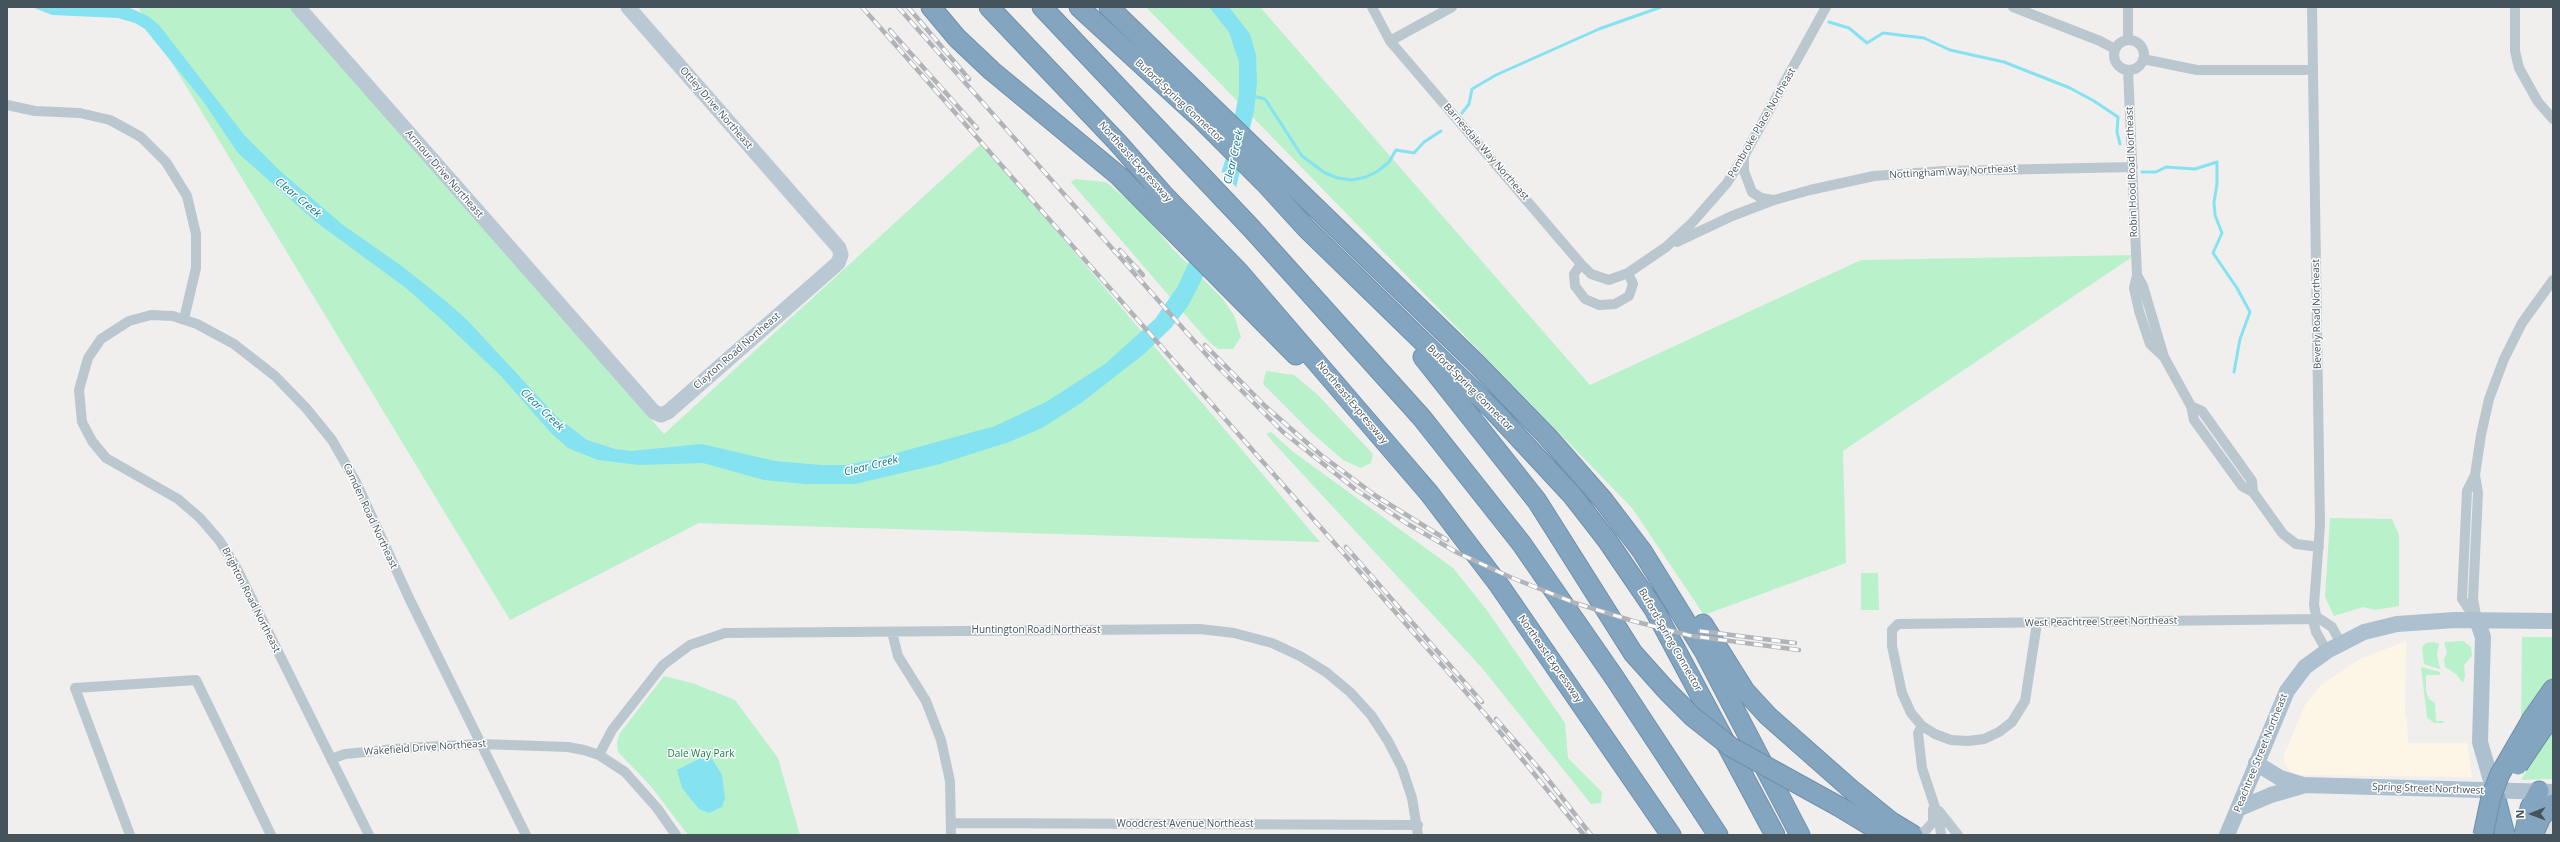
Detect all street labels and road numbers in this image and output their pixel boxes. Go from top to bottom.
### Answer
street label: Buford-Spring Connector [1132,57,1226,145]
street label: Ottley Drive Northeast [677,65,755,151]
street label: Pembroke Place Northeast [1726,66,1798,180]
street label: Barnesdale Way Northeast [1441,101,1531,203]
street label: Robin Hood Road Northeast [2124,106,2140,238]
street label: Northeast Expressway [1096,119,1174,205]
street label: Armour Drive Northeast [403,128,485,220]
street label: Nottingham Way Northeast [1889,163,2017,181]
street label: Beverly Road Northeast [2310,259,2324,369]
street label: Clayton Road Northeast [691,310,783,392]
street label: Buford-Spring Connector [1425,343,1515,433]
street label: Northeast Expressway [1314,359,1390,447]
street label: Camden Road Northeast [340,461,400,571]
street label: Brighton Road Northeast [219,545,283,655]
street label: Buford-Spring Connector [1636,587,1704,693]
street label: Northeast Expressway [1515,613,1585,705]
street label: West Peachtree Street Northeast [2025,615,2177,629]
street label: Huntington Road Northeast [972,624,1100,636]
street label: Peachtree Street Northeast [2232,692,2290,814]
street label: Wakefield Drive Northeast [364,738,486,758]
street label: Spring Street Northwest [2372,781,2484,797]
street label: Woodcrest Avenue Northeast [1116,818,1254,830]

